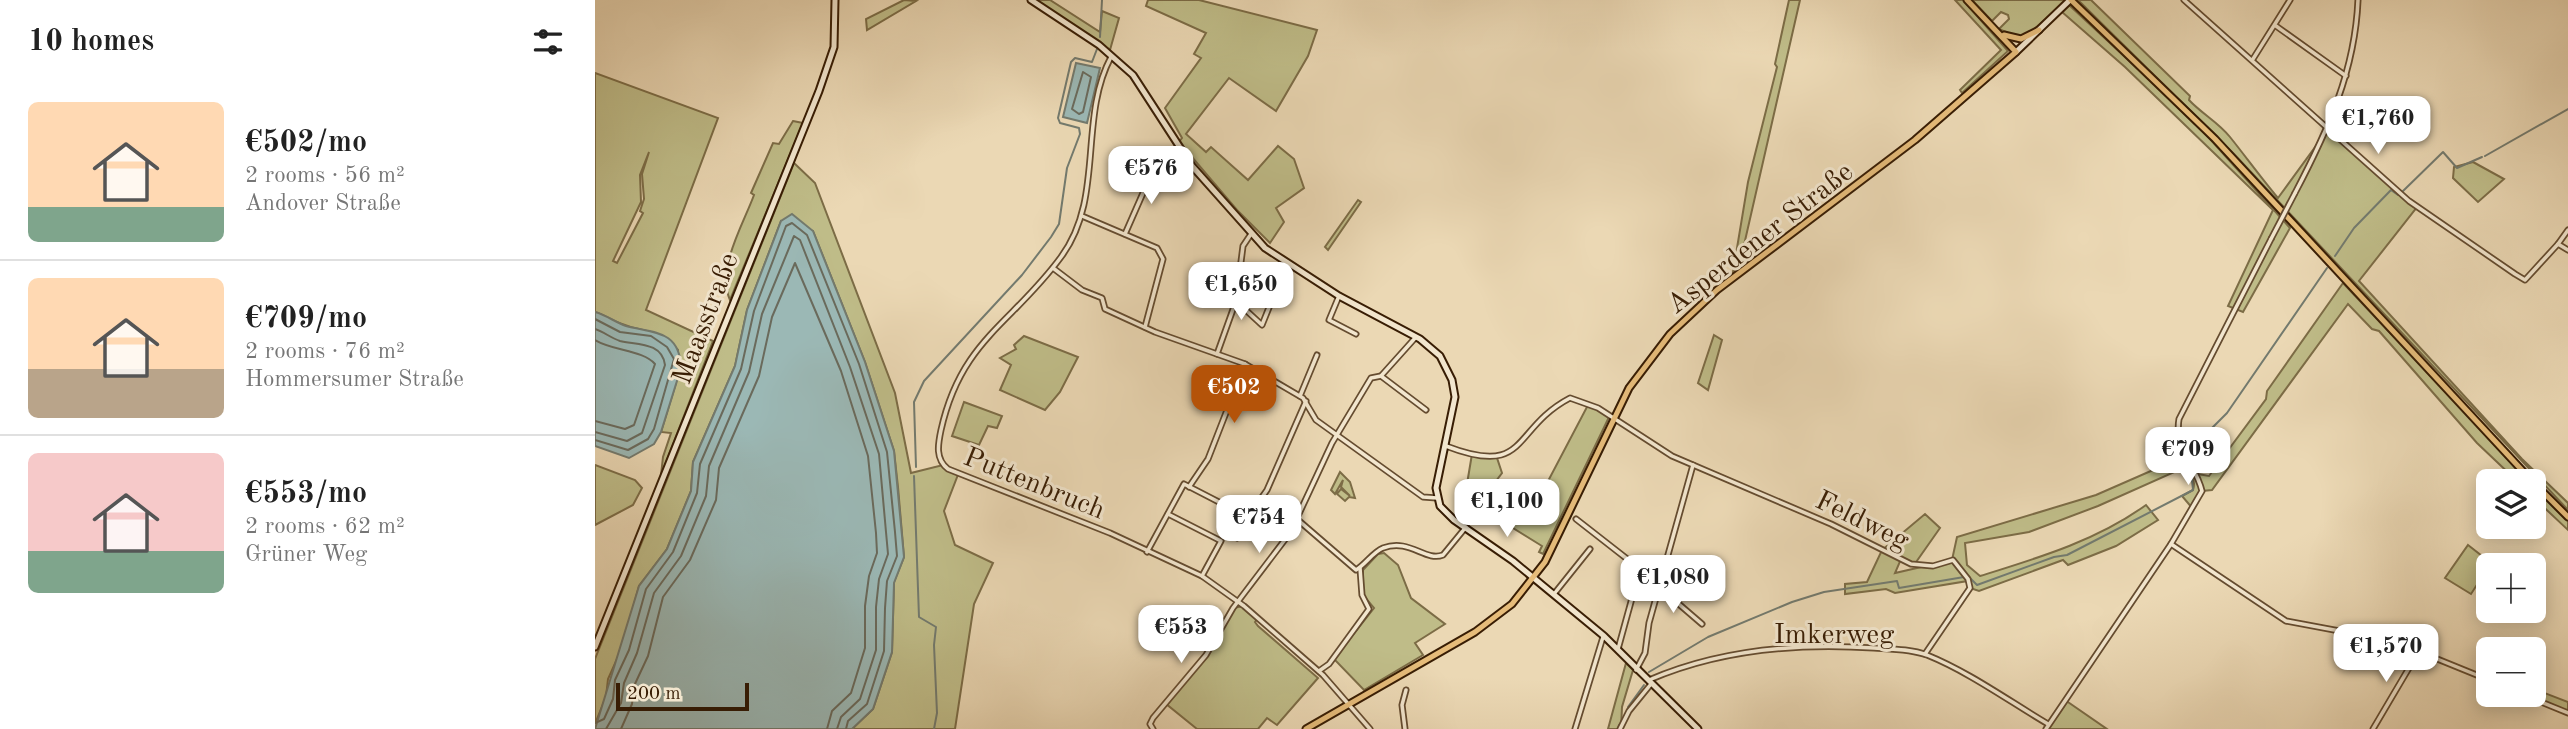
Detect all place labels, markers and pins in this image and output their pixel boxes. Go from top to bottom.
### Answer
pin: €1,760 [2321,96,2435,156]
pin: €576 [1110,146,1192,206]
pin: €1,650 [1184,262,1298,322]
pin: €502 [1193,366,1275,425]
pin: €709 [2147,428,2229,487]
pin: €1,100 [1450,480,1564,539]
pin: €754 [1218,496,1300,555]
pin: €1,080 [1616,556,1730,615]
pin: €553 [1140,606,1222,665]
pin: €1,570 [2329,624,2443,684]

